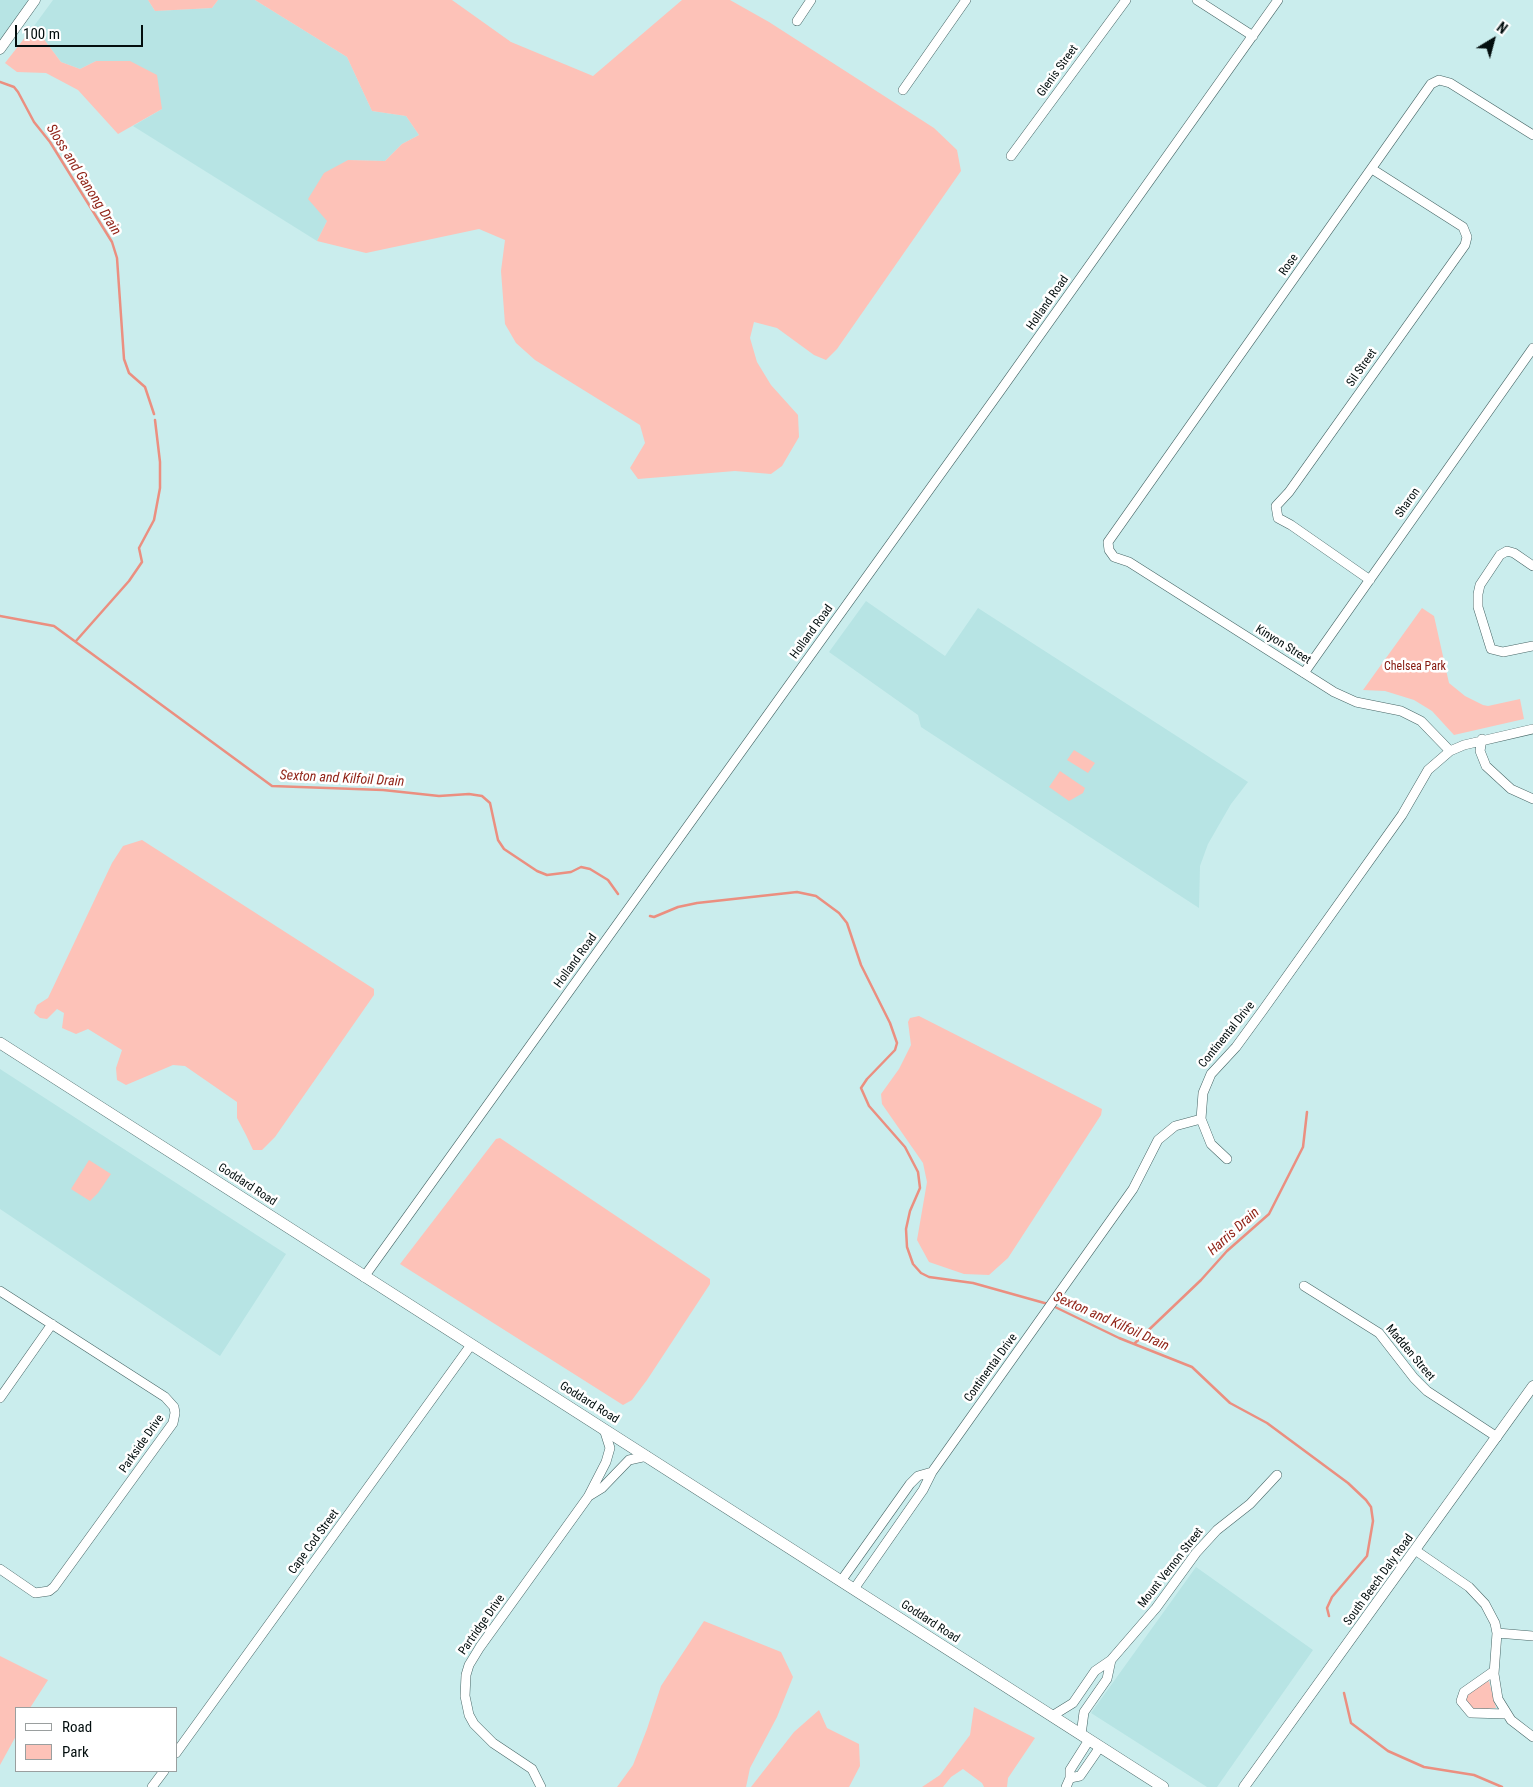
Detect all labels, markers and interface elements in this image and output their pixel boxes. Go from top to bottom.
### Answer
scale bar [18,15,145,47]
north arrow [1468,15,1518,65]
text: N [1494,19,1510,37]
text: 100 m [23,25,60,43]
street label: Glenis Street [1034,42,1082,100]
water label: Sloss and Ganong Drain [42,121,124,239]
street label: Rose [1276,251,1302,279]
street label: Holland Road [1024,273,1072,333]
street label: Sil Street [1344,346,1380,390]
street label: Sharon [1393,485,1423,521]
street label: Holland Road [788,602,836,662]
street label: Kinyon Street [1253,622,1313,668]
park label: Chelsea Park [1384,660,1446,674]
water label: Sexton and Kilfoil Drain [279,767,405,791]
street label: Holland Road [552,931,600,991]
street label: Continental Drive [1196,999,1258,1071]
street label: Goddard Road [215,1161,279,1209]
water label: Harris Drain [1205,1205,1263,1259]
water label: Sexton and Kilfoil Drain [1051,1289,1171,1355]
street label: Madden Street [1382,1322,1438,1384]
street label: Continental Drive [961,1331,1021,1405]
street label: Goddard Road [557,1379,621,1427]
street label: Parkside Drive [117,1412,167,1476]
street label: Cape Cod Street [286,1507,342,1577]
street label: Mount Vernon Street [1135,1525,1207,1611]
street label: South Beech Daly Road [1341,1532,1417,1628]
street label: Partridge Drive [456,1592,508,1658]
street label: Goddard Road [898,1598,962,1646]
legend [15,1707,178,1772]
text: Road [62,1718,92,1736]
text: Park [62,1743,89,1761]

